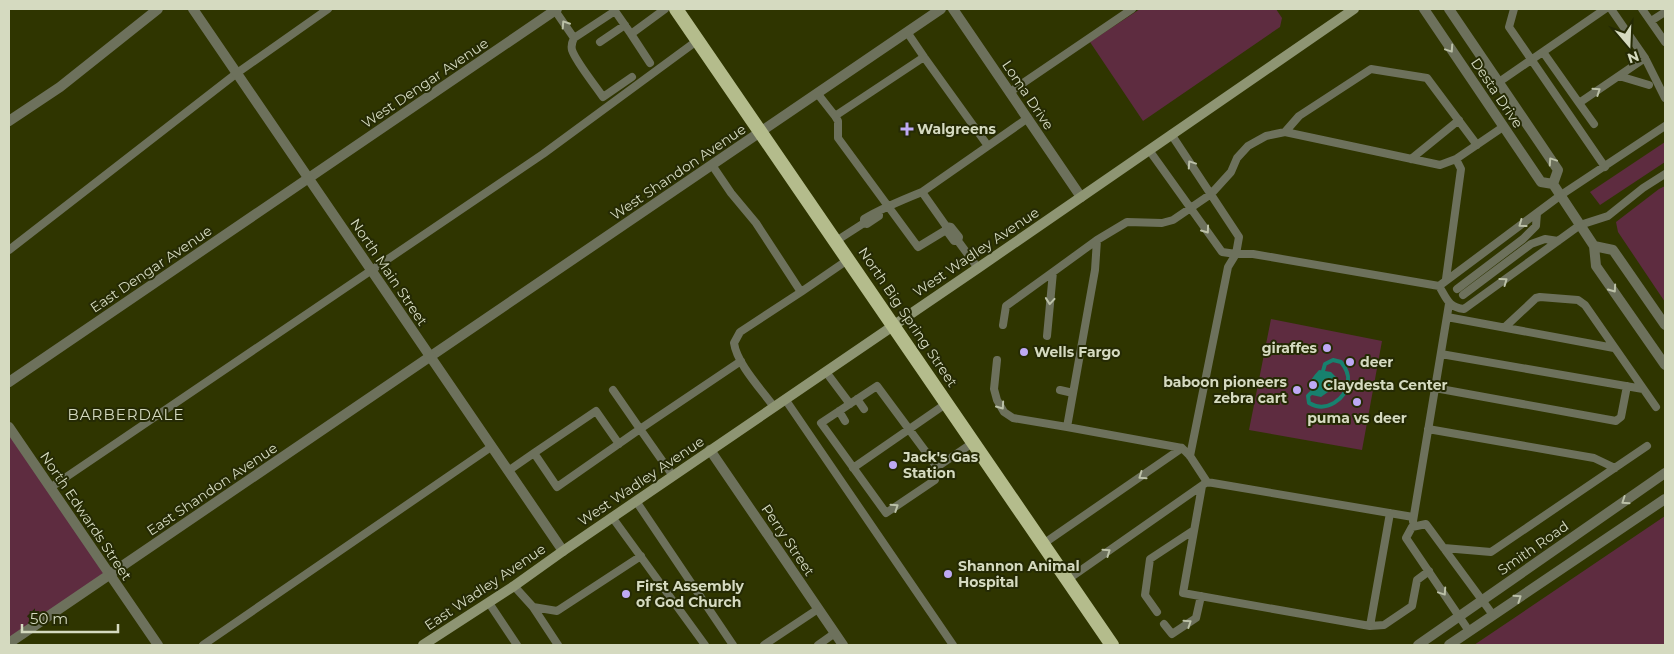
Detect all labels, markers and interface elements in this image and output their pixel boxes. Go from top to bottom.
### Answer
one-way arrow [561,20,571,29]
north arrow [1604,20,1654,70]
street label: West Dengar Avenue [358,34,492,132]
one-way arrow [1444,44,1454,53]
text: N [1625,47,1642,68]
street label: Desta Drive [1467,54,1527,132]
street label: Loma Drive [998,57,1058,133]
one-way arrow [1591,88,1601,97]
street label: West Shandon Avenue [607,120,749,224]
place label: Walgreens [917,120,996,138]
marker: Walgreens [901,123,913,135]
one-way arrow [1549,158,1558,167]
one-way arrow [1188,161,1197,170]
street label: West Wadley Avenue [910,203,1042,301]
street label: North Main Street [346,215,432,329]
one-way arrow [1519,218,1528,226]
street label: East Dengar Avenue [87,222,215,316]
one-way arrow [1200,224,1209,234]
street label: North Big Spring Street [854,244,962,391]
one-way arrow [1498,278,1507,286]
one-way arrow [1607,283,1616,293]
one-way arrow [1045,297,1056,305]
place label: giraffes [1262,339,1318,357]
marker: giraffes [1321,342,1333,354]
place label: Wells Fargo [1034,343,1120,361]
marker: Wells Fargo [1018,346,1030,358]
place label: deer [1360,353,1393,371]
marker: deer [1344,356,1356,368]
place label: baboon pioneers zebra cart [1163,373,1288,407]
place label: Claydesta Center [1323,376,1448,394]
marker: Claydesta Center [1307,379,1319,391]
marker: baboon pioneers zebra cart [1291,384,1303,396]
marker: puma vs deer [1351,396,1363,408]
one-way arrow [995,400,1004,410]
district label: BARBERDALE [68,405,184,424]
place label: puma vs deer [1307,409,1407,427]
street label: West Wadley Avenue [575,432,707,530]
street label: East Shandon Avenue [143,439,281,539]
street label: North Edwards Street [36,448,136,584]
place label: Jack's Gas Station [902,448,979,482]
marker: Jack's Gas Station [887,459,899,471]
one-way arrow [1138,470,1148,479]
one-way arrow [1621,495,1631,504]
street label: Perry Street [757,501,819,580]
one-way arrow [889,504,899,513]
street label: Smith Road [1494,517,1572,579]
street label: East Wadley Avenue [421,540,549,634]
one-way arrow [1101,549,1111,558]
place label: Shannon Animal Hospital [958,557,1080,591]
marker: Shannon Animal Hospital [942,568,954,580]
place label: First Assembly of God Church [636,577,745,611]
one-way arrow [1437,587,1446,596]
marker: First Assembly of God Church [620,588,632,600]
one-way arrow [1513,595,1522,605]
scale bar [22,602,119,634]
text: 50 m [30,609,68,628]
one-way arrow [1182,620,1191,629]

